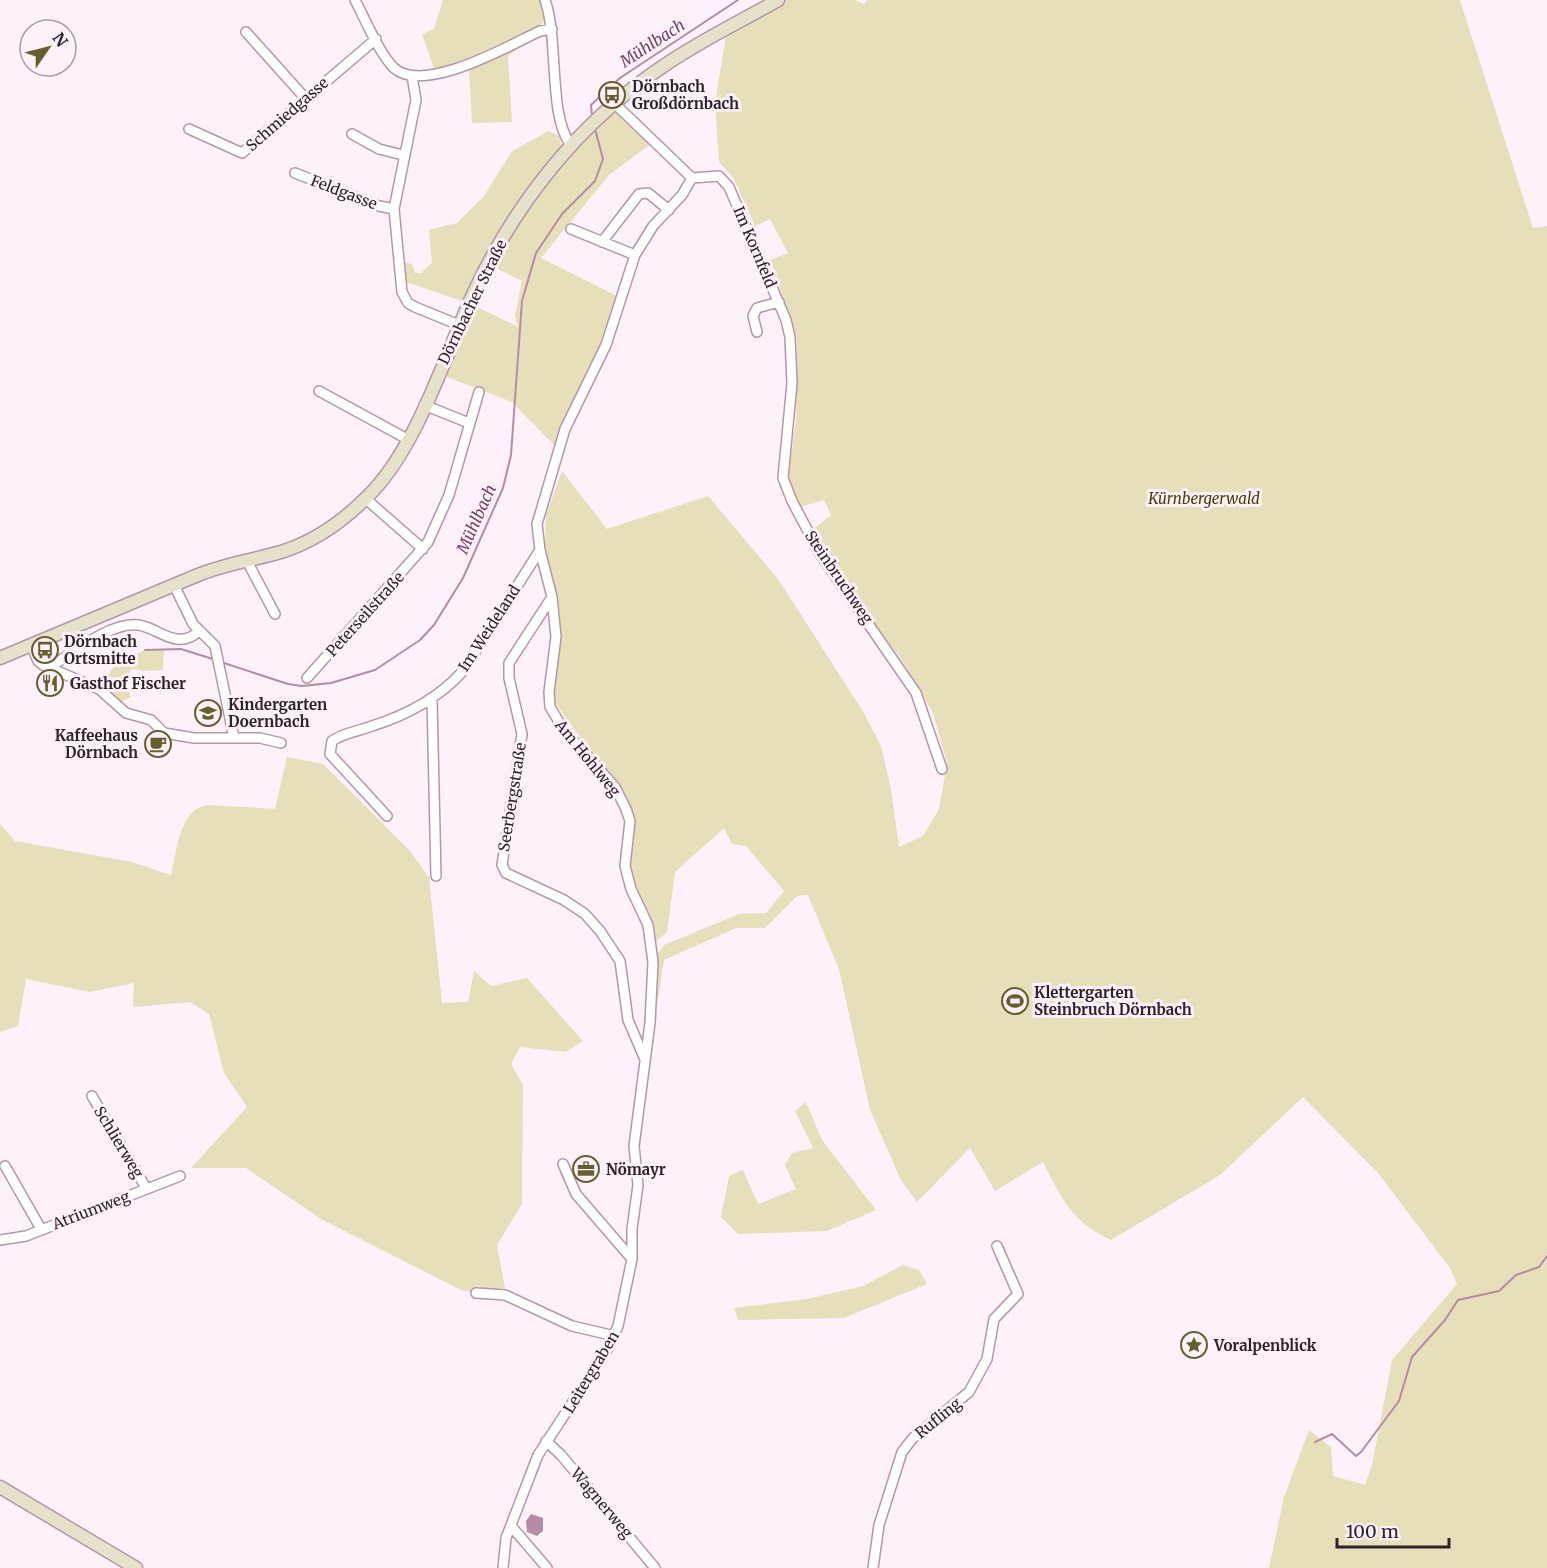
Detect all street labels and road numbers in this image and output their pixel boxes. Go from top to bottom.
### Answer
street label: Schmiedgasse [242,73,332,155]
street label: Feldgasse [308,171,380,213]
street label: Im Kornfeld [729,203,781,291]
street label: Dörnbacher Straße [434,236,511,368]
street label: Steinbruchweg [801,527,877,627]
street label: Peterseilstraße [322,568,408,660]
street label: Im Weideland [454,581,524,675]
street label: Am Hohlweg [551,715,625,800]
street label: Seerbergstraße [494,741,530,853]
street label: Schlierweg [90,1103,148,1181]
street label: Atriumweg [49,1187,132,1234]
street label: Leitergraben [559,1327,623,1417]
street label: Rufling [911,1394,965,1442]
street label: Wagnerweg [566,1463,637,1542]

